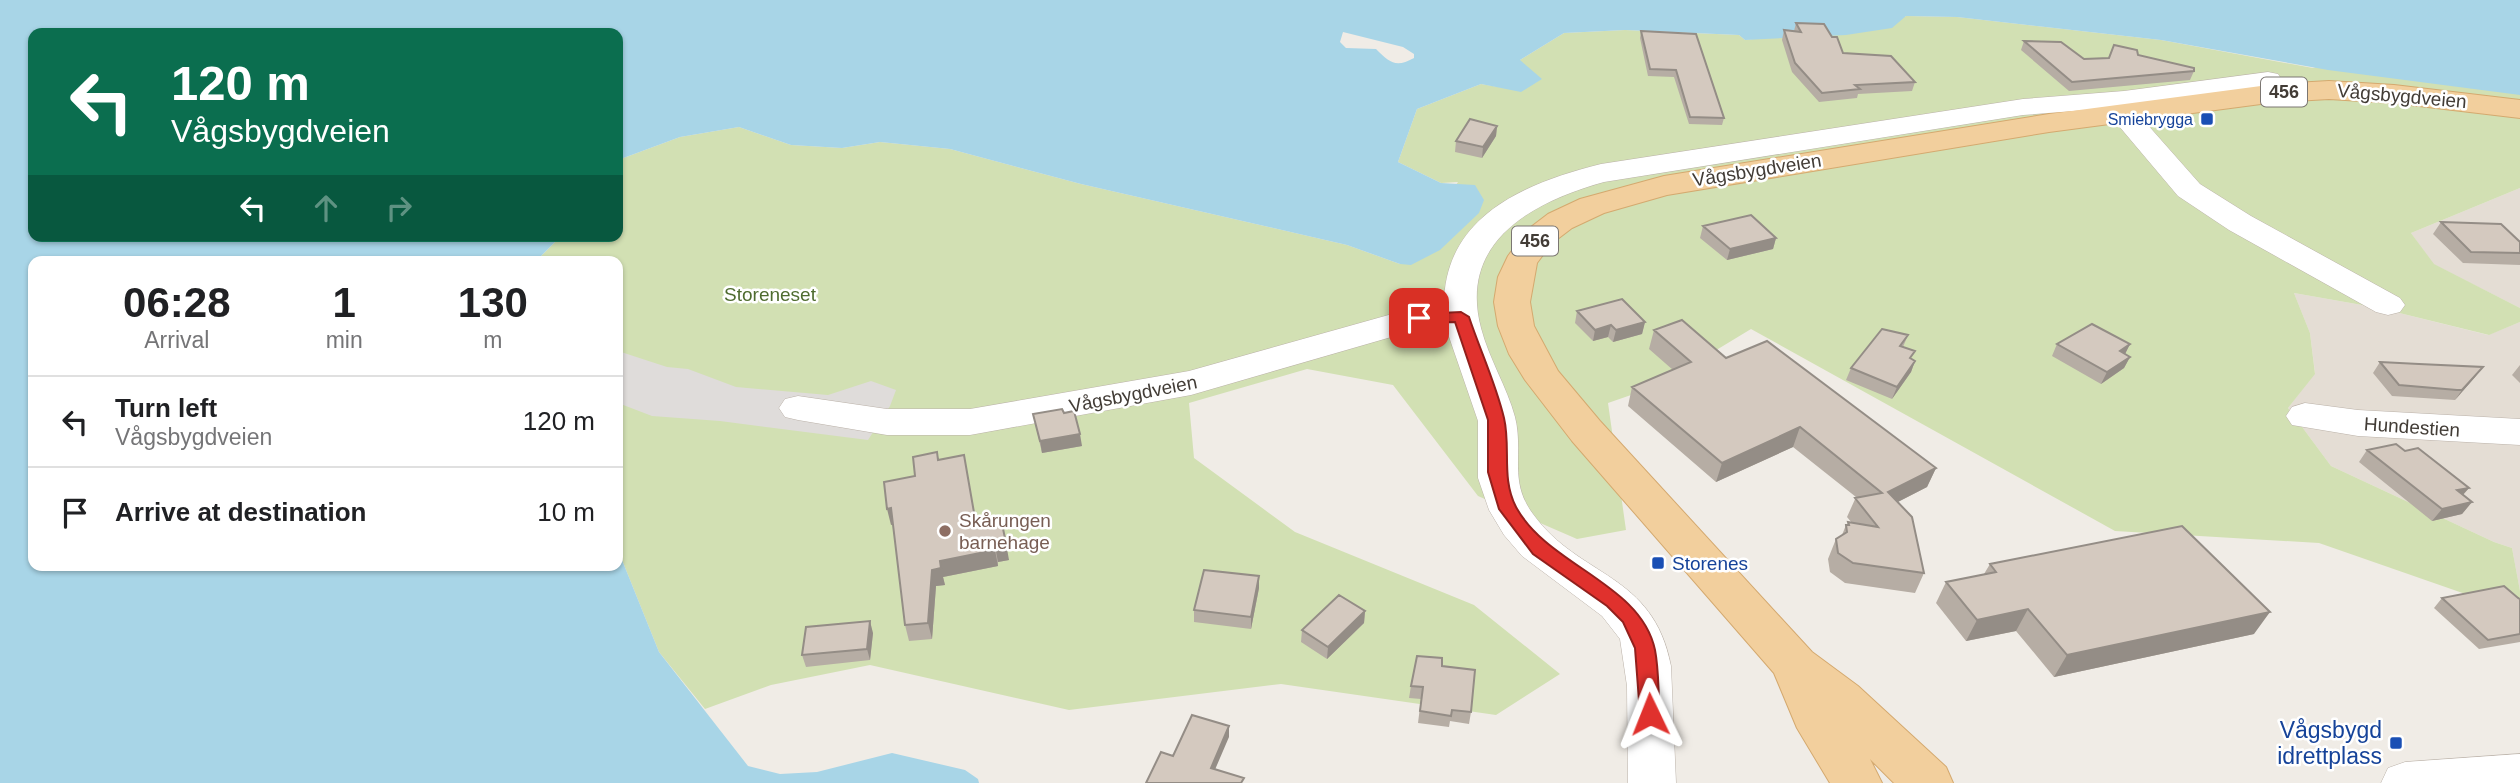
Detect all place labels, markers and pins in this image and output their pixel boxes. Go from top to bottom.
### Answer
place label: Smiebrygga [2108,111,2193,128]
marker: Smiebrygga [2199,111,2215,127]
pin [1389,288,1449,348]
place label: Skårungen barnehage [959,510,1051,553]
marker: Skårungen barnehage [937,523,953,539]
place label: Storenes [1672,553,1748,574]
marker: Storenes [1650,555,1666,571]
place label: Vågsbygd idrettplass [2277,717,2382,769]
marker: Vågsbygd idrettplass [2388,735,2404,751]

